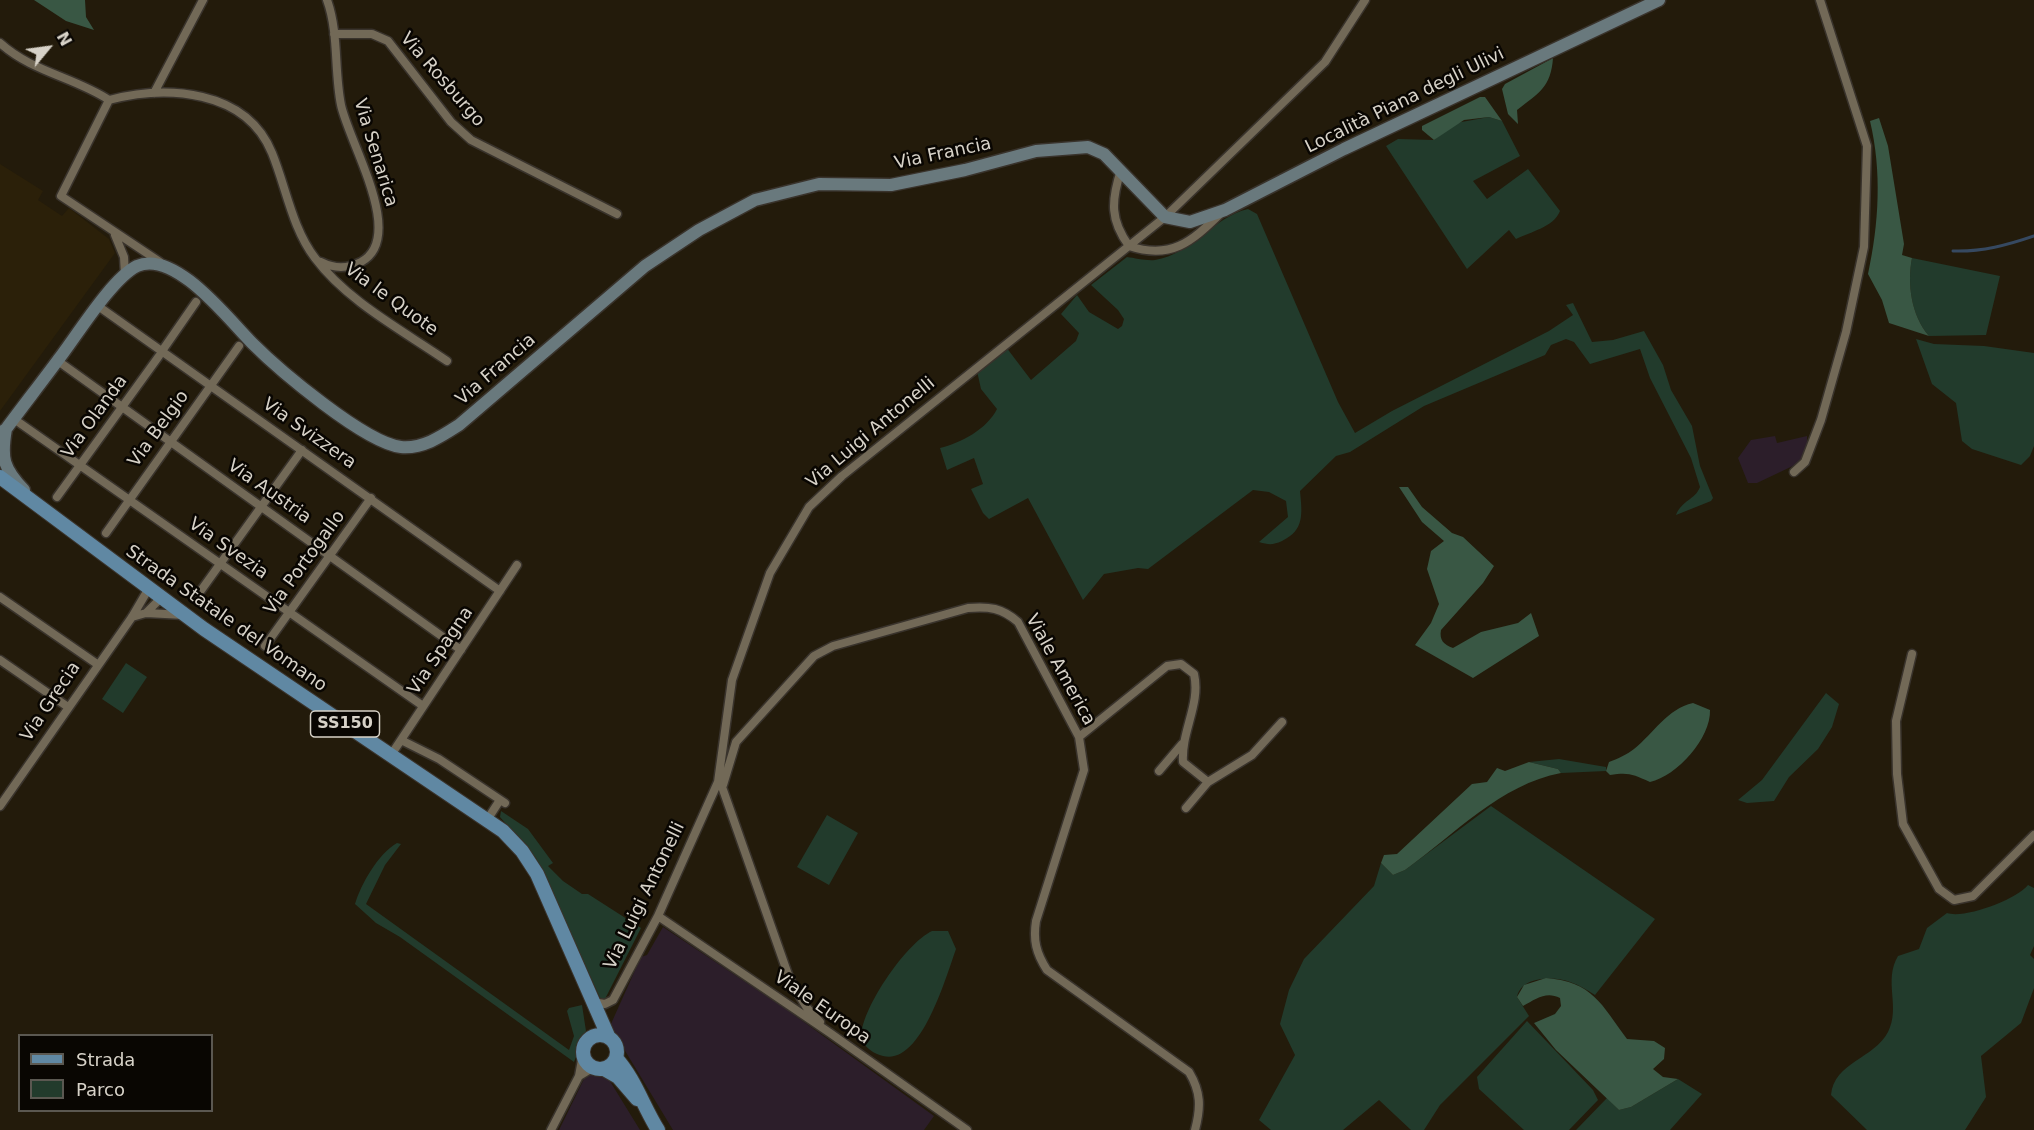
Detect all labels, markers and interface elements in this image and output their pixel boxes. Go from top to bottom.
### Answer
north arrow [18,18,78,78]
street label: Via Rosburgo [395,28,489,132]
text: N [53,29,76,49]
street label: Località Piana degli Ulivi [1302,43,1508,159]
street label: Via Senarica [348,96,402,210]
street label: Via Francia [893,133,993,175]
street label: Via le Quote [340,259,442,341]
street label: Via Francia [452,330,540,410]
street label: Via Olanda [58,371,132,463]
street label: Via Luigi Antonelli [802,373,940,493]
street label: Via Belgio [124,386,194,472]
street label: Via Svizzera [258,394,360,474]
street label: Via Austria [223,455,315,529]
street label: Via Portogallo [260,507,350,619]
street label: Via Svezia [184,514,272,584]
street label: Strada Statale del Vomano [121,541,331,697]
street label: Via Spagna [404,603,478,699]
street label: Viale America [1020,611,1100,729]
street label: Via Grecia [16,658,86,746]
road number: SS150 [310,711,380,737]
street label: Via Luigi Antonelli [600,819,690,973]
street label: Viale Europa [770,967,874,1049]
legend [18,1034,213,1112]
text: Strada [76,1049,135,1070]
text: Parco [76,1079,125,1100]

